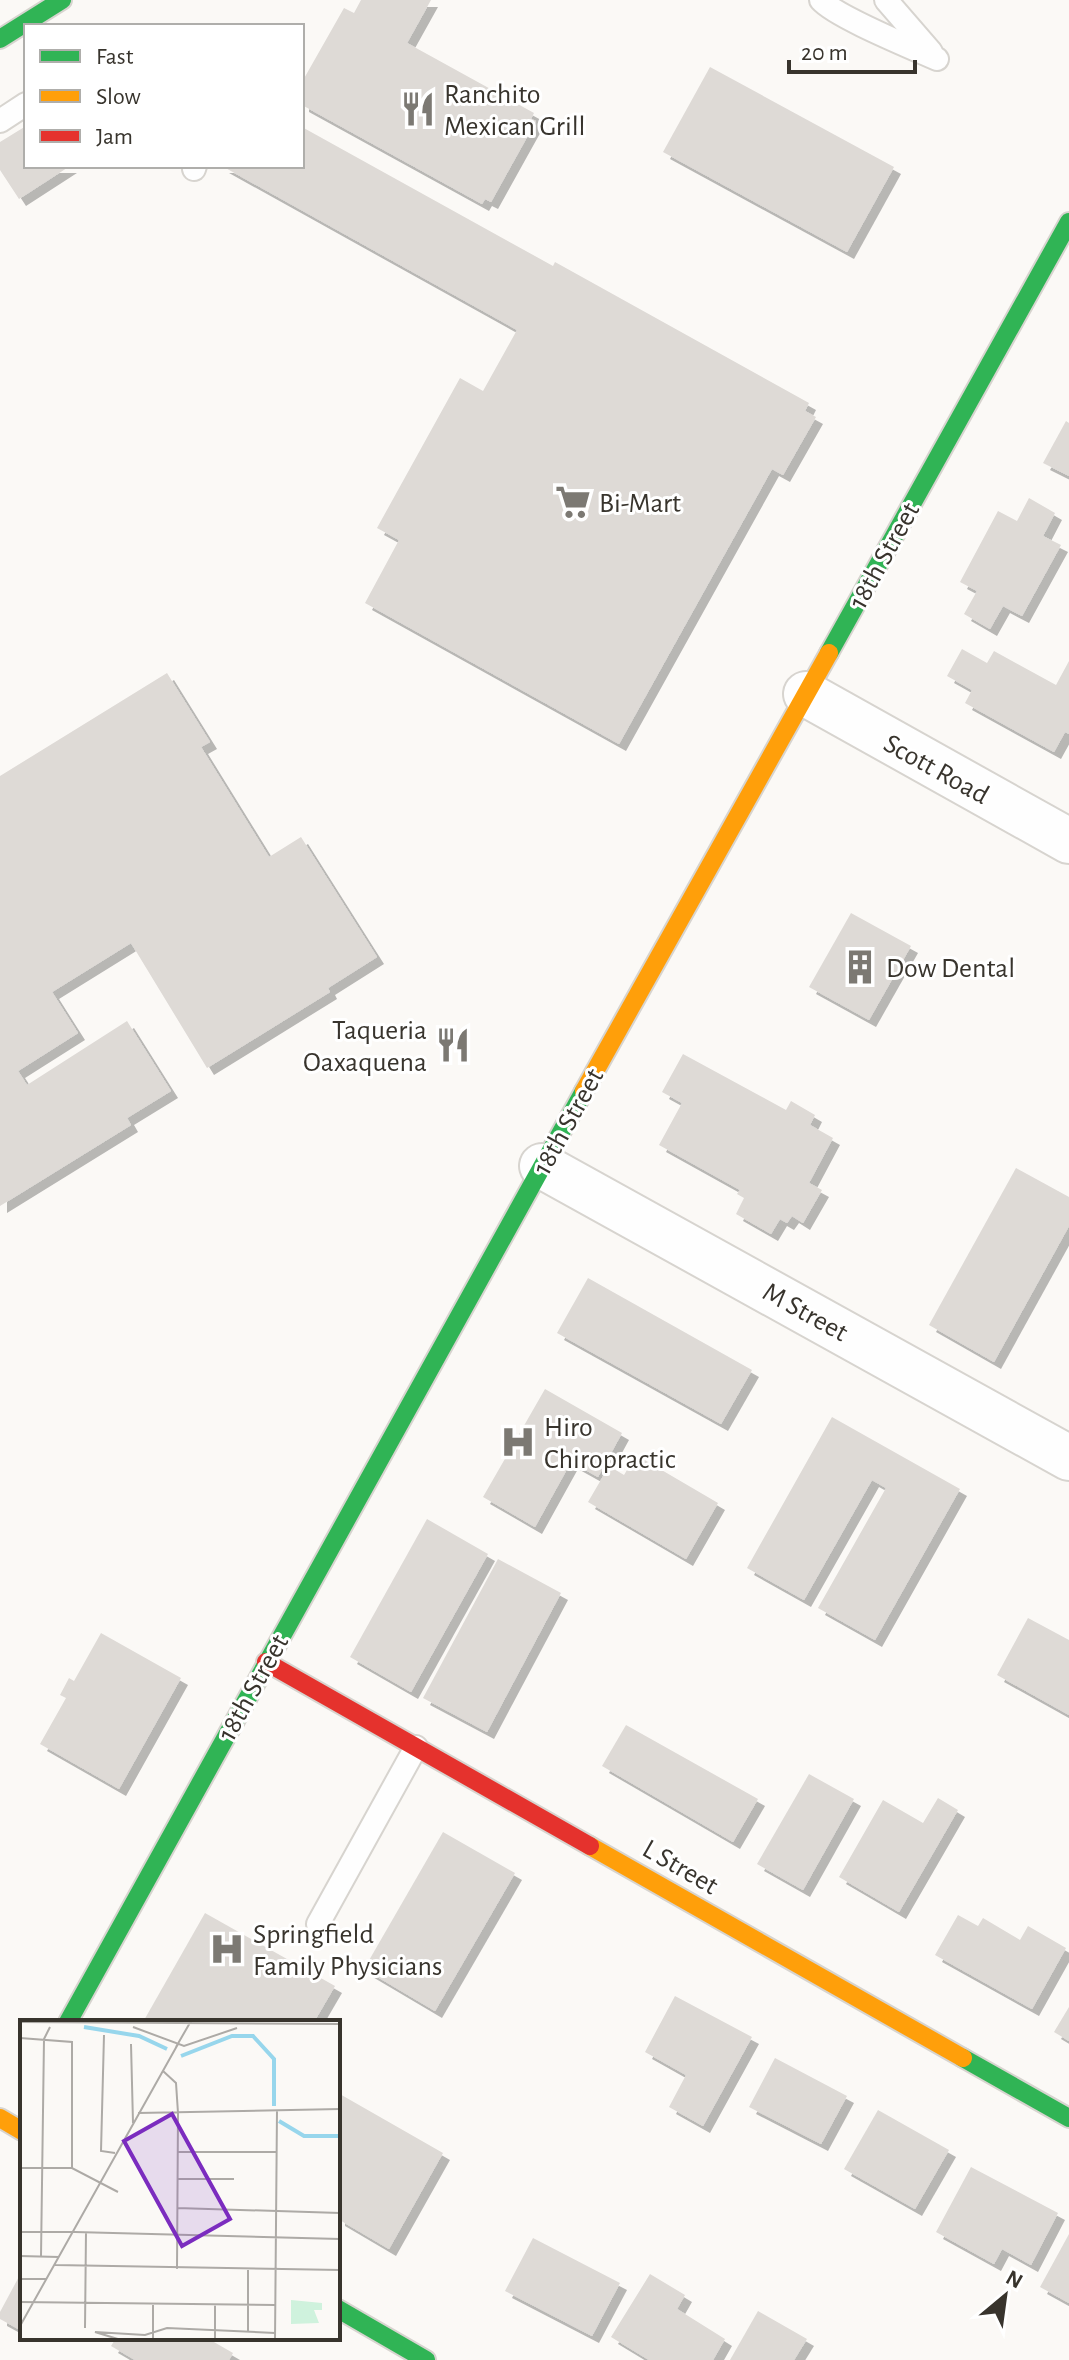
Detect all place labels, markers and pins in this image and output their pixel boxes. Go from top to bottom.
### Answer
place label: Ranchito Mexican Grill [444,81,586,141]
restaurant icon: Ranchito Mexican Grill [399,90,437,128]
supermarket icon: Bi-Mart [554,483,592,521]
place label: Bi-Mart [599,490,681,518]
building icon: Dow Dental [841,948,879,986]
place label: Dow Dental [886,955,1015,983]
place label: Taqueria Oaxaquena [303,1017,427,1077]
restaurant icon: Taqueria Oaxaquena [434,1026,472,1064]
place label: Hiro Chiropractic [544,1414,676,1474]
hospital icon: Hiro Chiropractic [499,1423,537,1461]
place label: Springfield Family Physicians [253,1921,442,1981]
hospital icon: Springfield Family Physicians [208,1930,246,1968]

